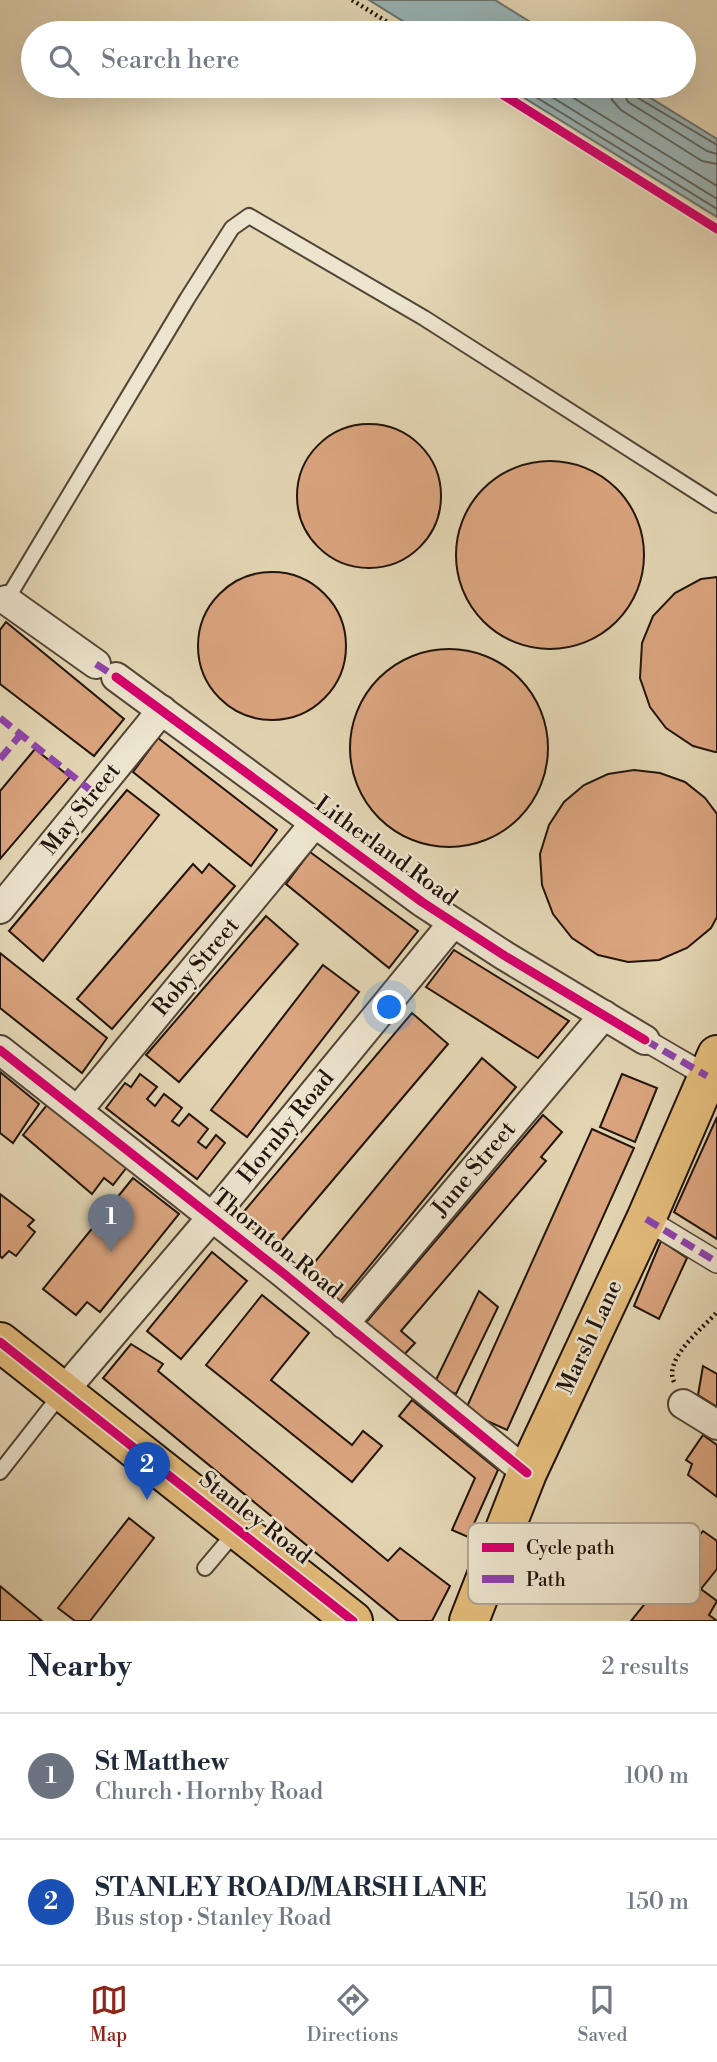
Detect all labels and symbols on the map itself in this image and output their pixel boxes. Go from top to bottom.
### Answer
street label: May Street [35,757,127,861]
street label: Litherland Road [309,790,463,912]
street label: Roby Street [147,912,245,1022]
your location [372,990,406,1024]
street label: Hornby Road [232,1065,340,1189]
street label: June Street [426,1116,522,1223]
street label: Thornton Road [206,1183,348,1305]
pin: 1 [88,1194,134,1252]
street label: Marsh Lane [551,1276,629,1398]
pin: 2 [124,1442,170,1500]
street label: Stanley Road [193,1466,317,1570]
legend [468,1523,700,1604]
text: Cycle path [526,1536,615,1560]
text: Path [526,1568,566,1592]

